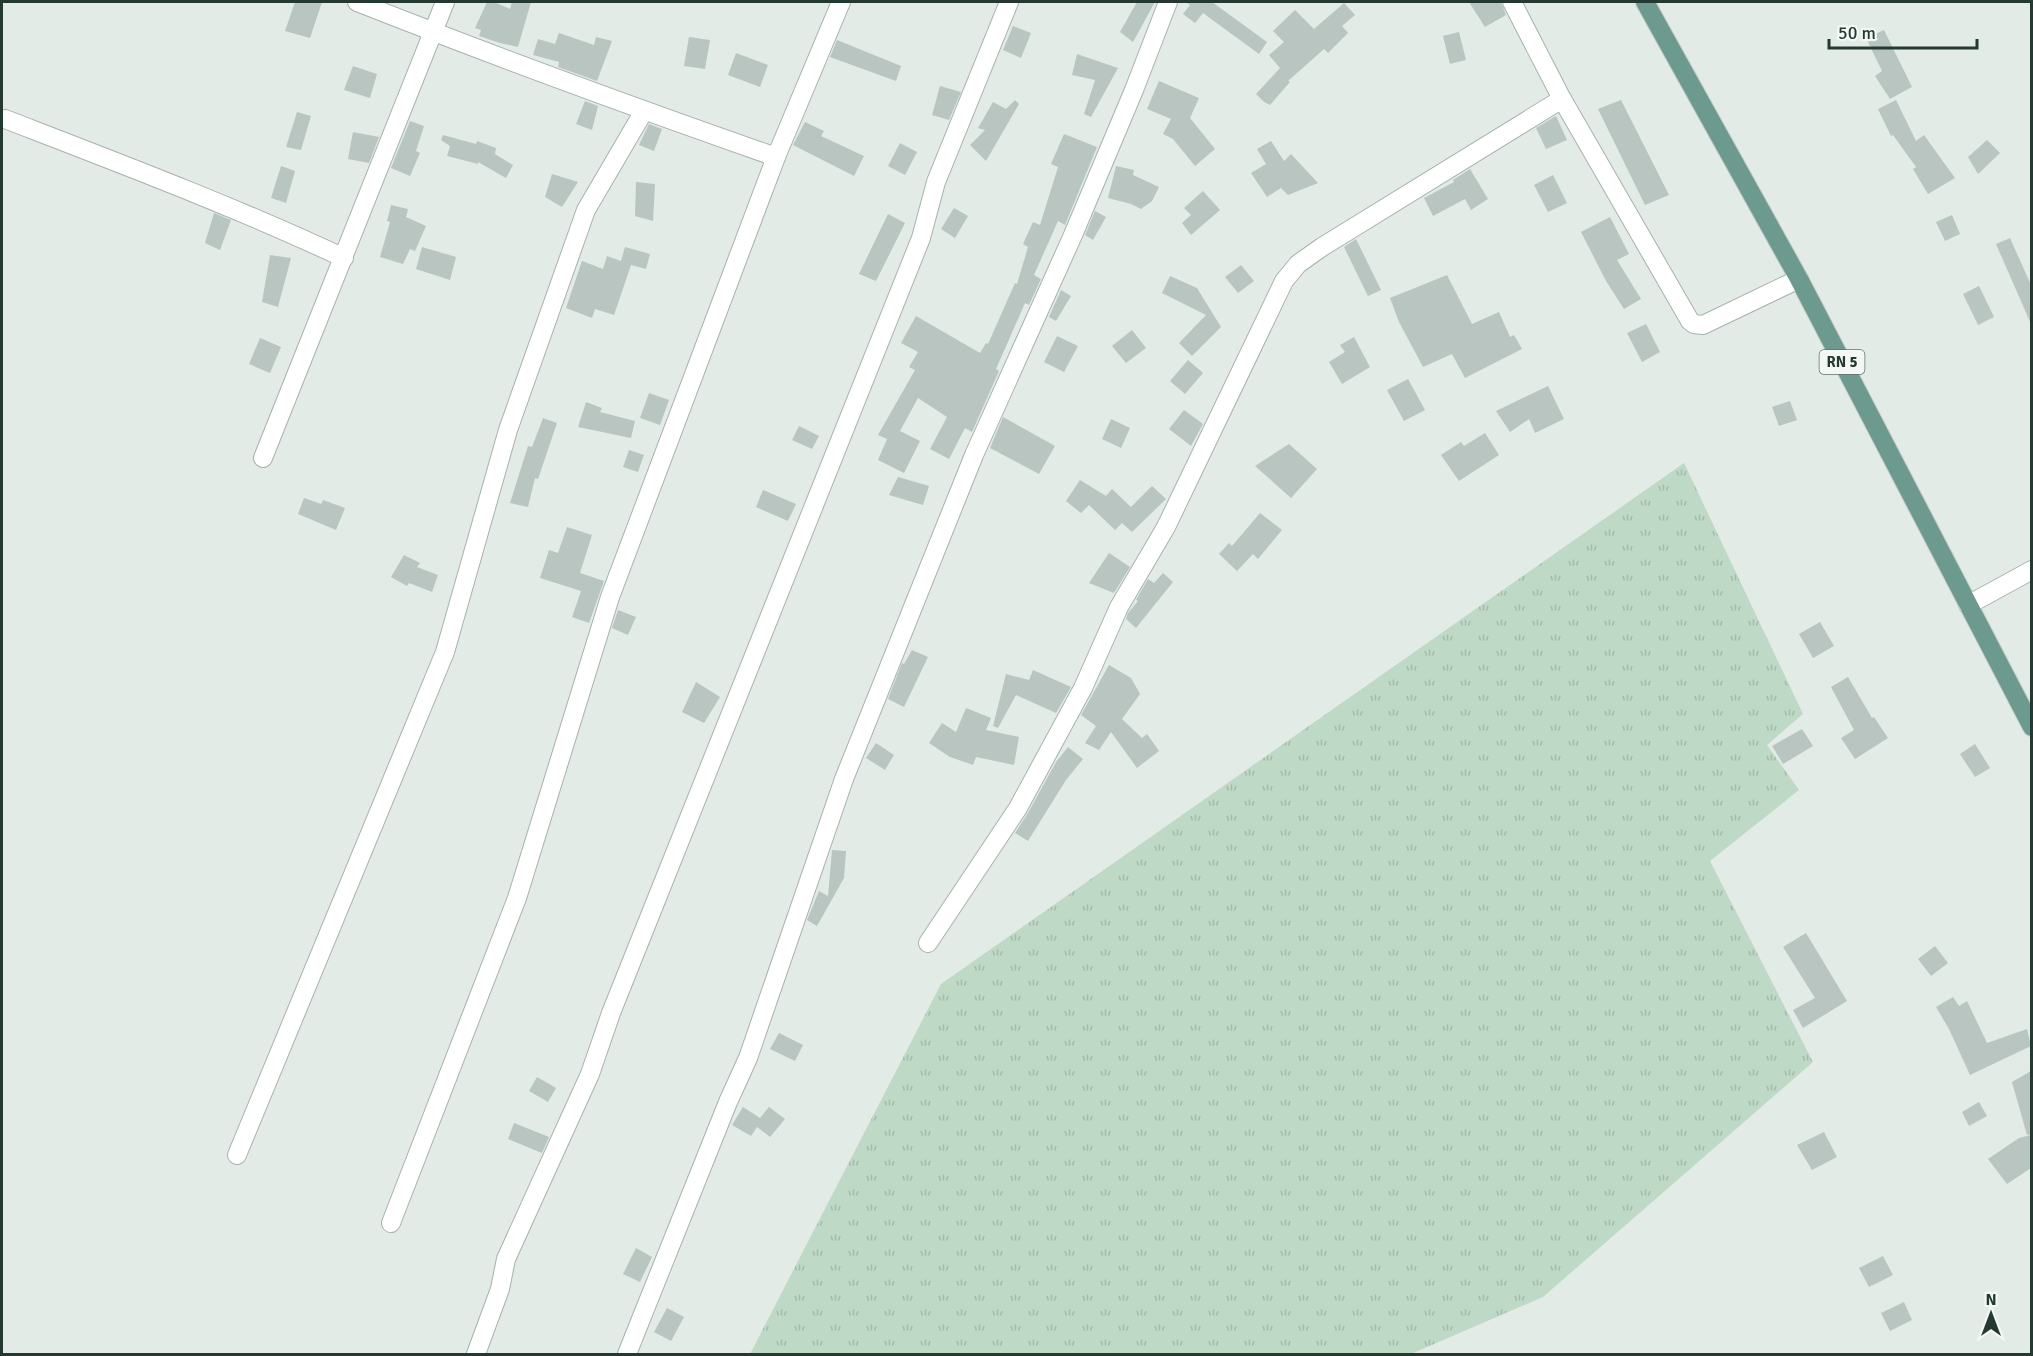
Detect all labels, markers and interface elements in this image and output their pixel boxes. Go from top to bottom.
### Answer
scale bar [1829,12,1978,50]
text: 50 m [1838,22,1876,44]
road number: RN 5 [1820,350,1864,374]
north arrow [1961,1284,2021,1344]
text: N [1985,1290,1997,1310]

